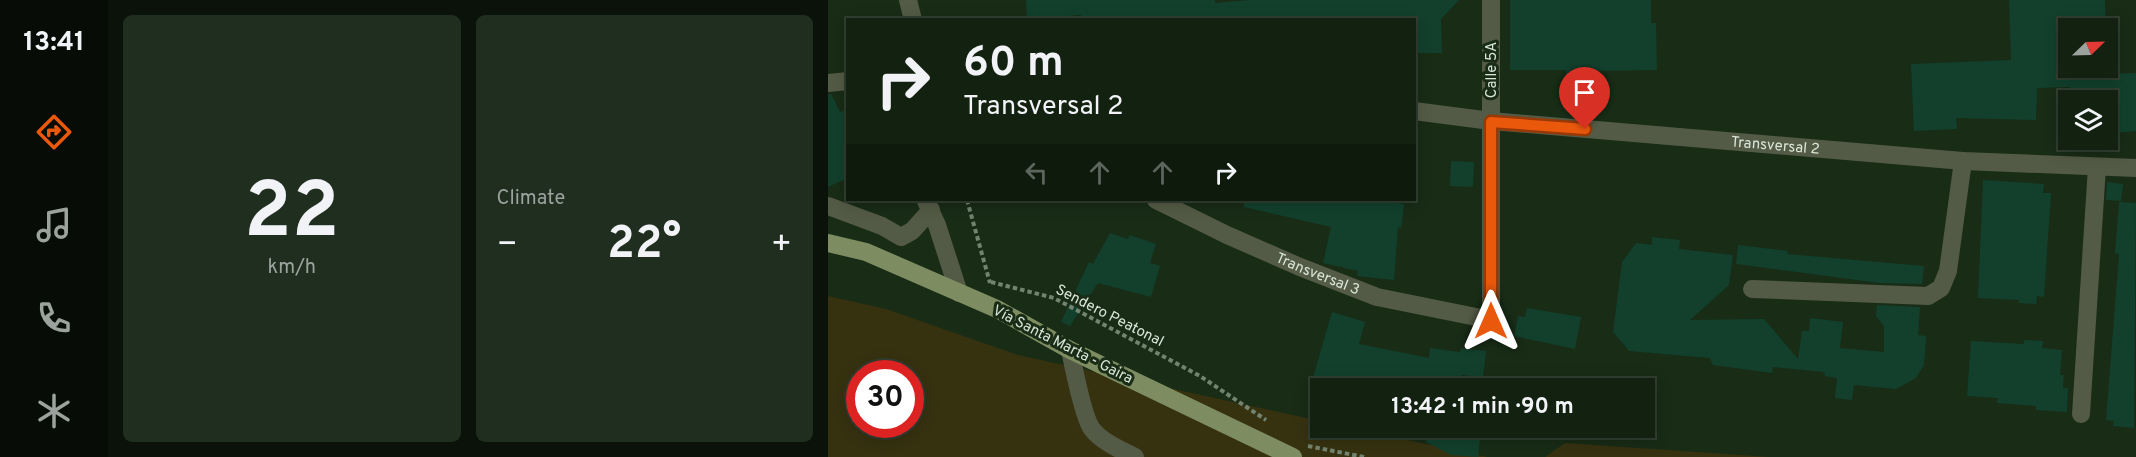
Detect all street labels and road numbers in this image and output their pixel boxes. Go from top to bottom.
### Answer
street label: Calle 5A [1483,42,1502,98]
street label: Transversal 2 [1730,133,1820,160]
street label: Transversal 3 [1272,249,1362,300]
street label: Sendero Peatonal [1052,281,1167,352]
street label: Vía Santa Marta - Gaira [989,302,1136,389]

